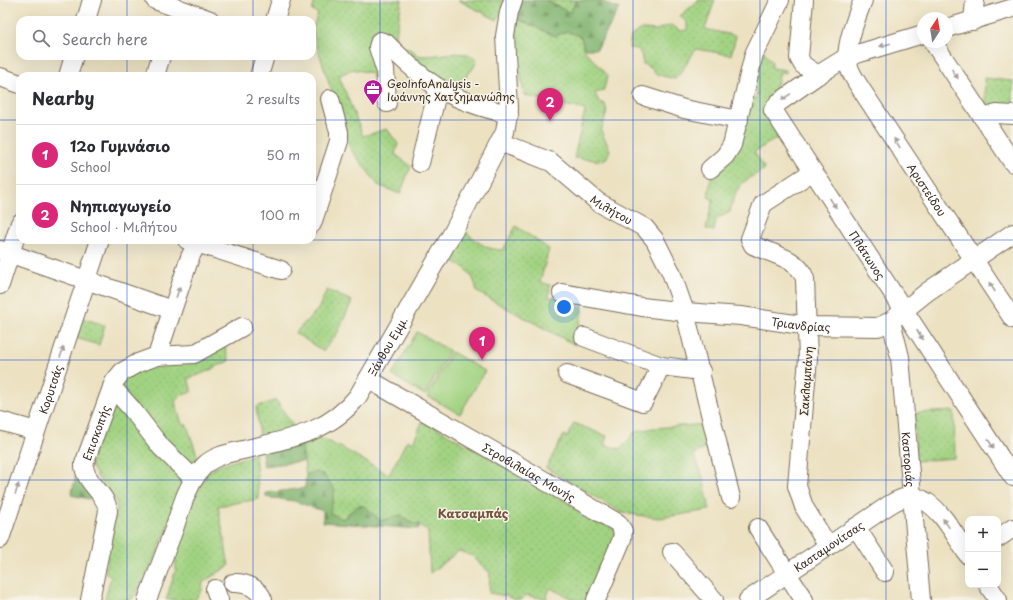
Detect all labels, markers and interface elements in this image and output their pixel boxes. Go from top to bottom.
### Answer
north arrow [917,12,953,48]
search box [16,16,316,60]
icon: search [30,27,52,49]
text: Search here [62,27,148,50]
one-way arrow [879,42,891,48]
one-way arrow [951,69,958,80]
place label: GeoInfoAnalysis - Ιωάννης Χατζημανώλης [387,75,515,105]
office icon: GeoInfoAnalysis - Ιωάννης Χατζημανώλης [362,78,384,106]
text: Nearby [32,85,94,111]
pin: 2 [537,88,563,121]
text: 2 results [246,89,300,108]
one-way arrow [781,93,791,101]
text: 12o Γυμνάσιο [70,134,170,157]
one-way arrow [893,138,901,148]
text: 1 [42,145,48,164]
text: 50 m [266,145,300,164]
text: School [70,157,111,176]
street label: Αριστείδου [904,159,951,219]
street label: Μιλήτου [587,191,636,228]
text: Νηπιαγωγείο [70,194,171,217]
one-way arrow [829,198,836,209]
text: 2 [40,205,50,224]
text: 100 m [260,205,300,224]
text: School · Μιλήτου [70,217,177,236]
street label: Πλάτωνος [845,227,890,283]
one-way arrow [988,281,995,293]
one-way arrow [175,286,181,298]
your location [554,297,574,317]
street label: Τριανδρίας [770,312,831,335]
street label: Ξάνθου Εμμ. [363,313,411,379]
pin: 1 [469,327,495,360]
one-way arrow [916,330,924,340]
one-way arrow [60,346,66,358]
street label: Σακλαμπάνη [795,346,817,416]
street label: Κορυτσάς [34,362,66,416]
street label: Επισκοπής [78,402,113,463]
street label: Καστοριάς [898,431,920,488]
street label: Στροβιλαίας Μονής [480,438,579,506]
one-way arrow [987,439,995,449]
one-way arrow [14,482,20,494]
district label: Κατσαμπάς [438,504,509,522]
street label: Κασταμονίτσας [790,516,867,575]
map controls [965,516,1001,588]
button: + [965,516,1001,552]
one-way arrow [942,518,950,528]
button: − [965,552,1001,588]

